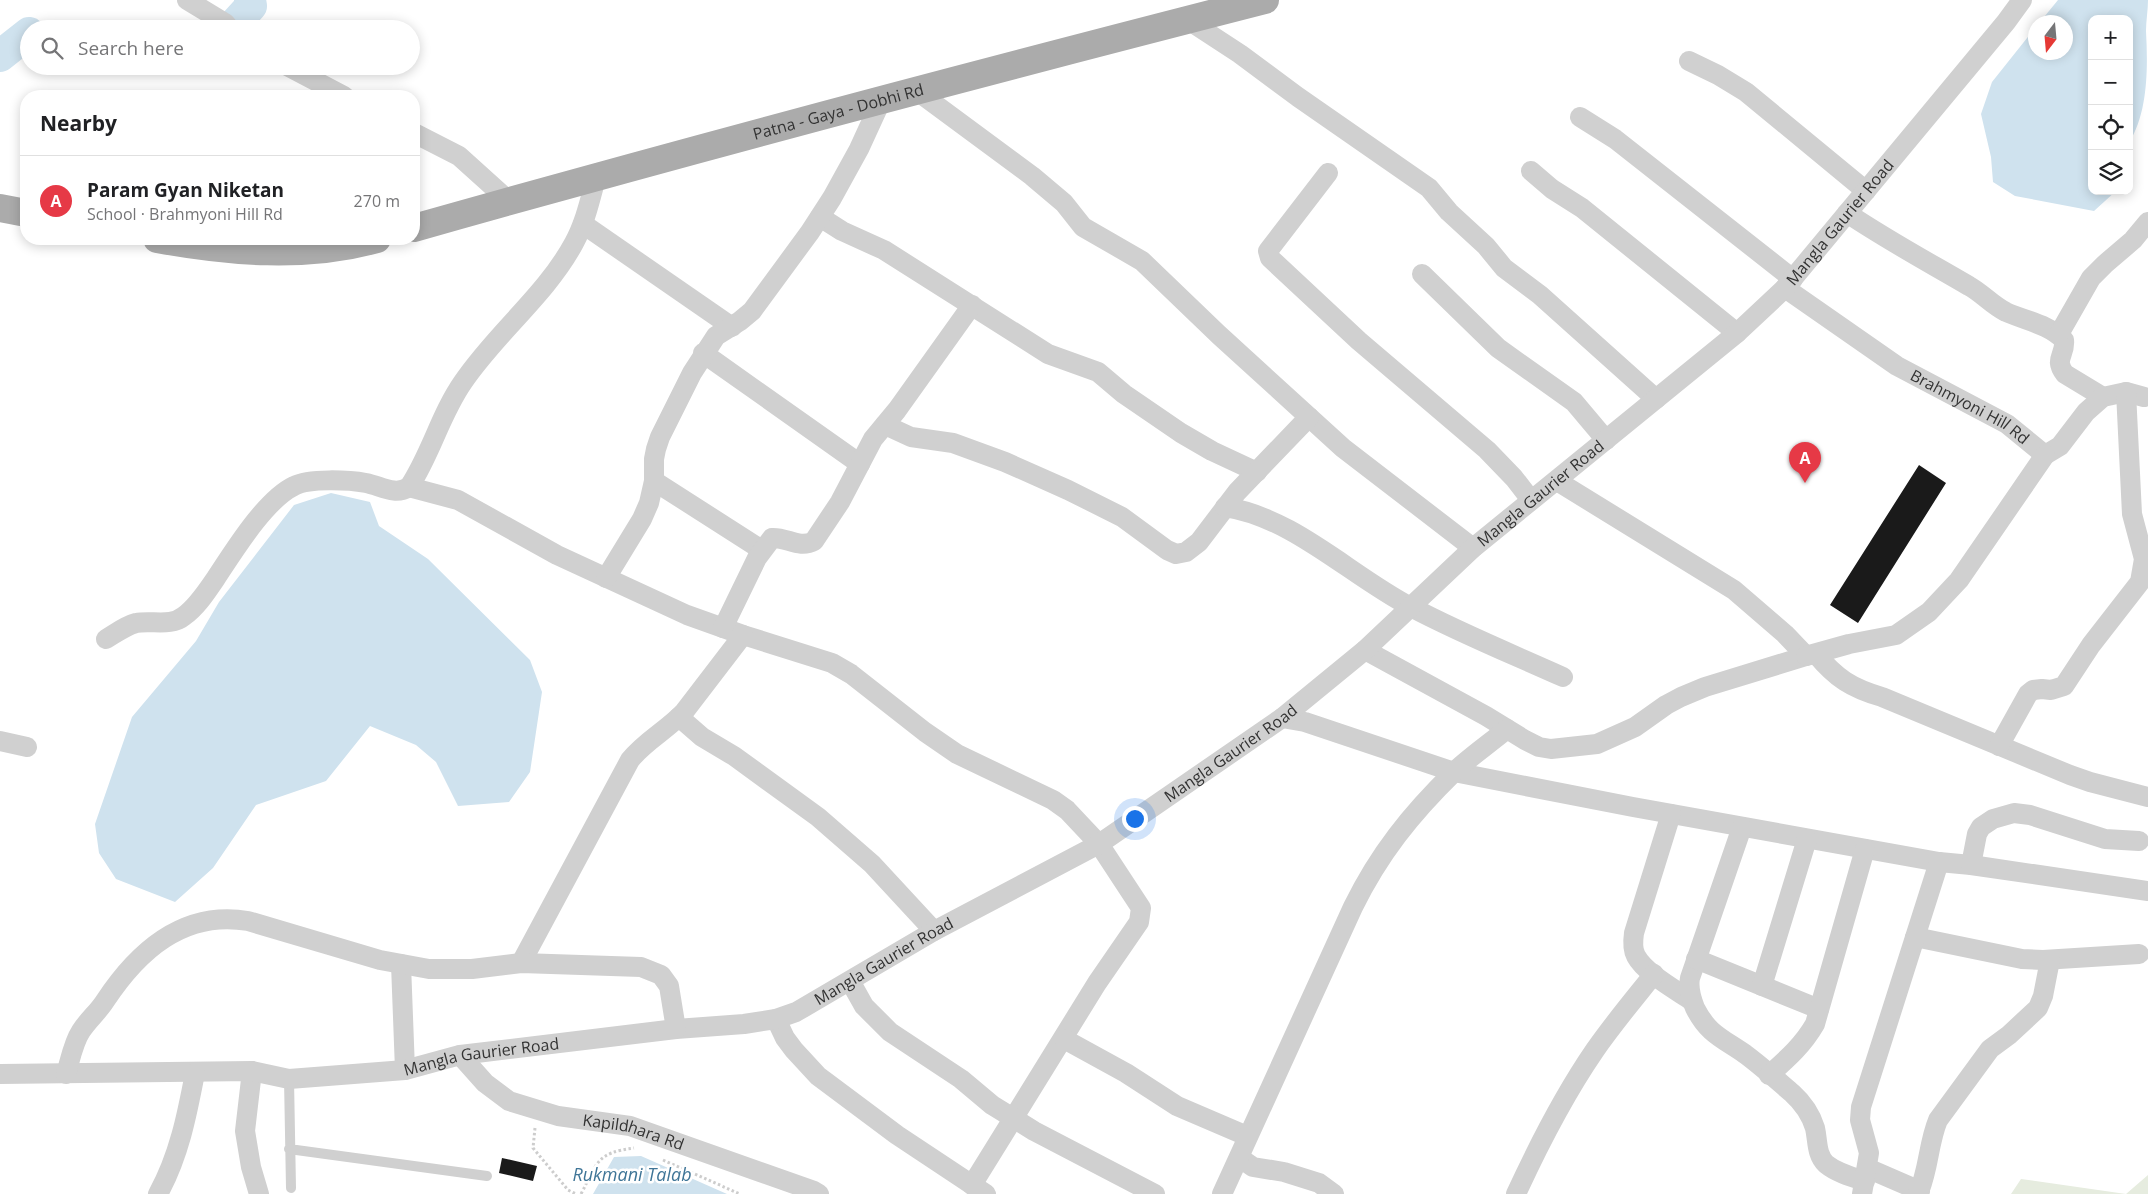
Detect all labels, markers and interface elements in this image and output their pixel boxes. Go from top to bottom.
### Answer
north arrow [2028,15,2073,60]
map controls [2088,15,2133,195]
button: + [2088,15,2133,60]
search box [20,20,420,75]
icon: search [38,34,66,62]
text: Search here [78,35,184,61]
button: − [2088,60,2133,105]
street label: Patna - Gaya - Dobhi Rd [750,78,926,145]
button: locate [2088,105,2133,150]
text: Nearby [40,109,117,137]
button: layers [2088,150,2133,195]
street label: Mangla Gaurier Road [1781,154,1899,290]
text: Param Gyan Niketan [87,177,284,203]
text: A [50,190,62,212]
text: 270 m [354,190,400,212]
text: School · Brahmyoni Hill Rd [87,203,283,225]
street label: Brahmyoni Hill Rd [1907,364,2034,449]
street label: Mangla Gaurier Road [1472,435,1608,551]
pin: A [1789,442,1821,483]
street label: Mangla Gaurier Road [1160,699,1302,807]
your location [1122,806,1148,832]
street label: Mangla Gaurier Road [810,912,957,1010]
street label: Mangla Gaurier Road [401,1032,560,1081]
street label: Kapildhara Rd [581,1109,687,1155]
water label: Rukmani Talab [572,1162,692,1186]

